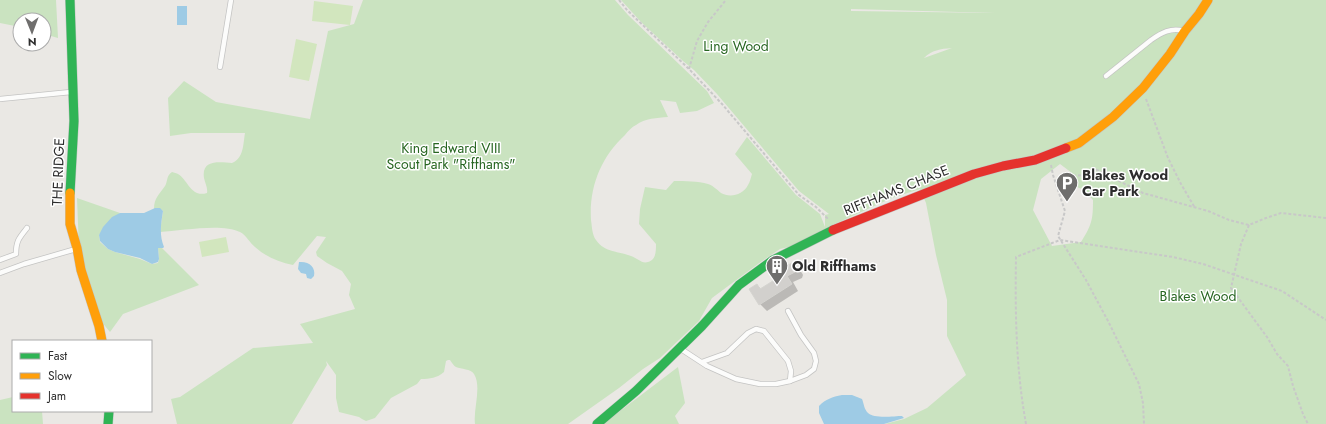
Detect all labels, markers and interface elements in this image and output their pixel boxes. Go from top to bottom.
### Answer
north arrow [12,12,52,52]
text: N [28,34,37,50]
park label: Ling Wood [703,36,769,56]
street label: THE RIDGE [47,138,69,206]
park label: King Edward VIII Scout Park "Riffhams" [387,138,515,174]
street label: RIFFHAMS CHASE [840,160,952,220]
place label: Blakes Wood Car Park [1082,165,1168,201]
parking icon: Blakes Wood Car Park [1054,170,1080,203]
building icon: Old Riffhams [764,253,790,286]
place label: Old Riffhams [792,256,877,276]
park label: Blakes Wood [1160,286,1236,306]
legend [12,340,152,412]
text: Fast [48,347,67,365]
text: Slow [48,367,73,385]
text: Jam [46,387,66,405]

